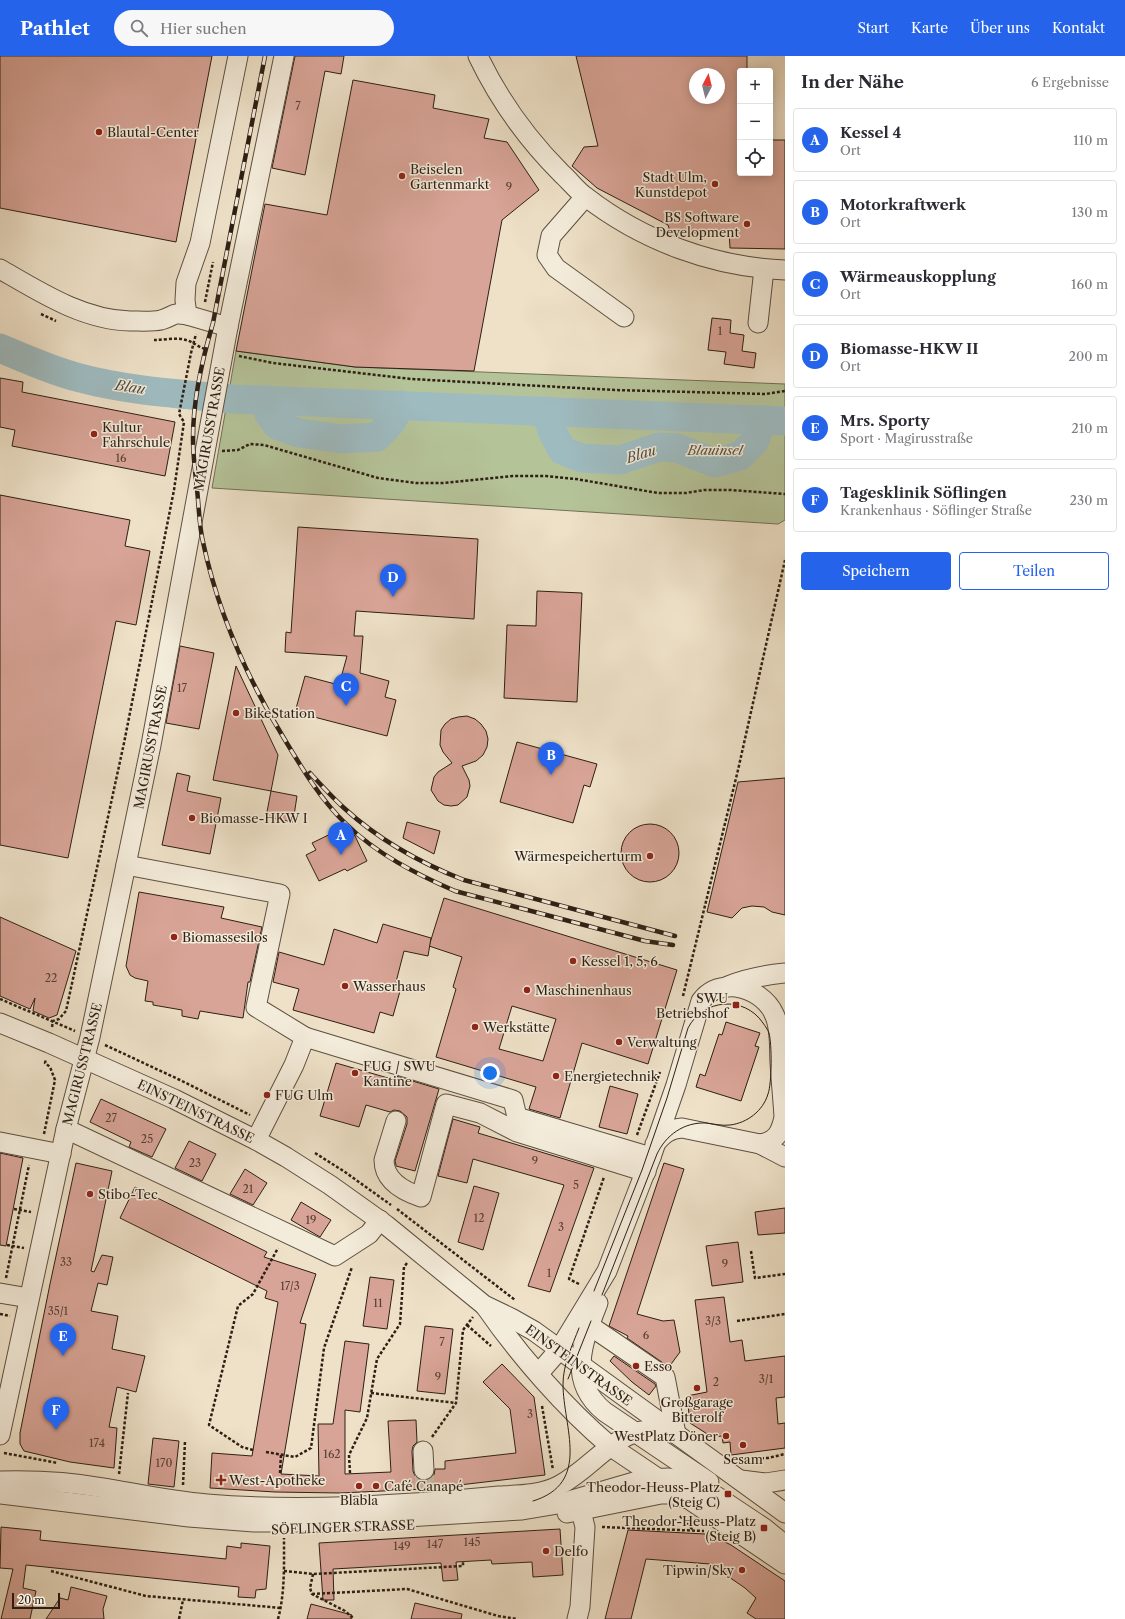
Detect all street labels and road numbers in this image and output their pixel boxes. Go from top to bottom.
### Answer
street label: MAGIRUSSTRASSE [190,366,228,492]
street label: MAGIRUSSTRASSE [130,684,170,810]
street label: MAGIRUSSTRASSE [59,1001,105,1127]
street label: EINSTEINSTRASSE [135,1076,257,1146]
street label: EINSTEINSTRASSE [523,1321,635,1409]
street label: SÖFLINGER STRASSE [271,1516,415,1538]

